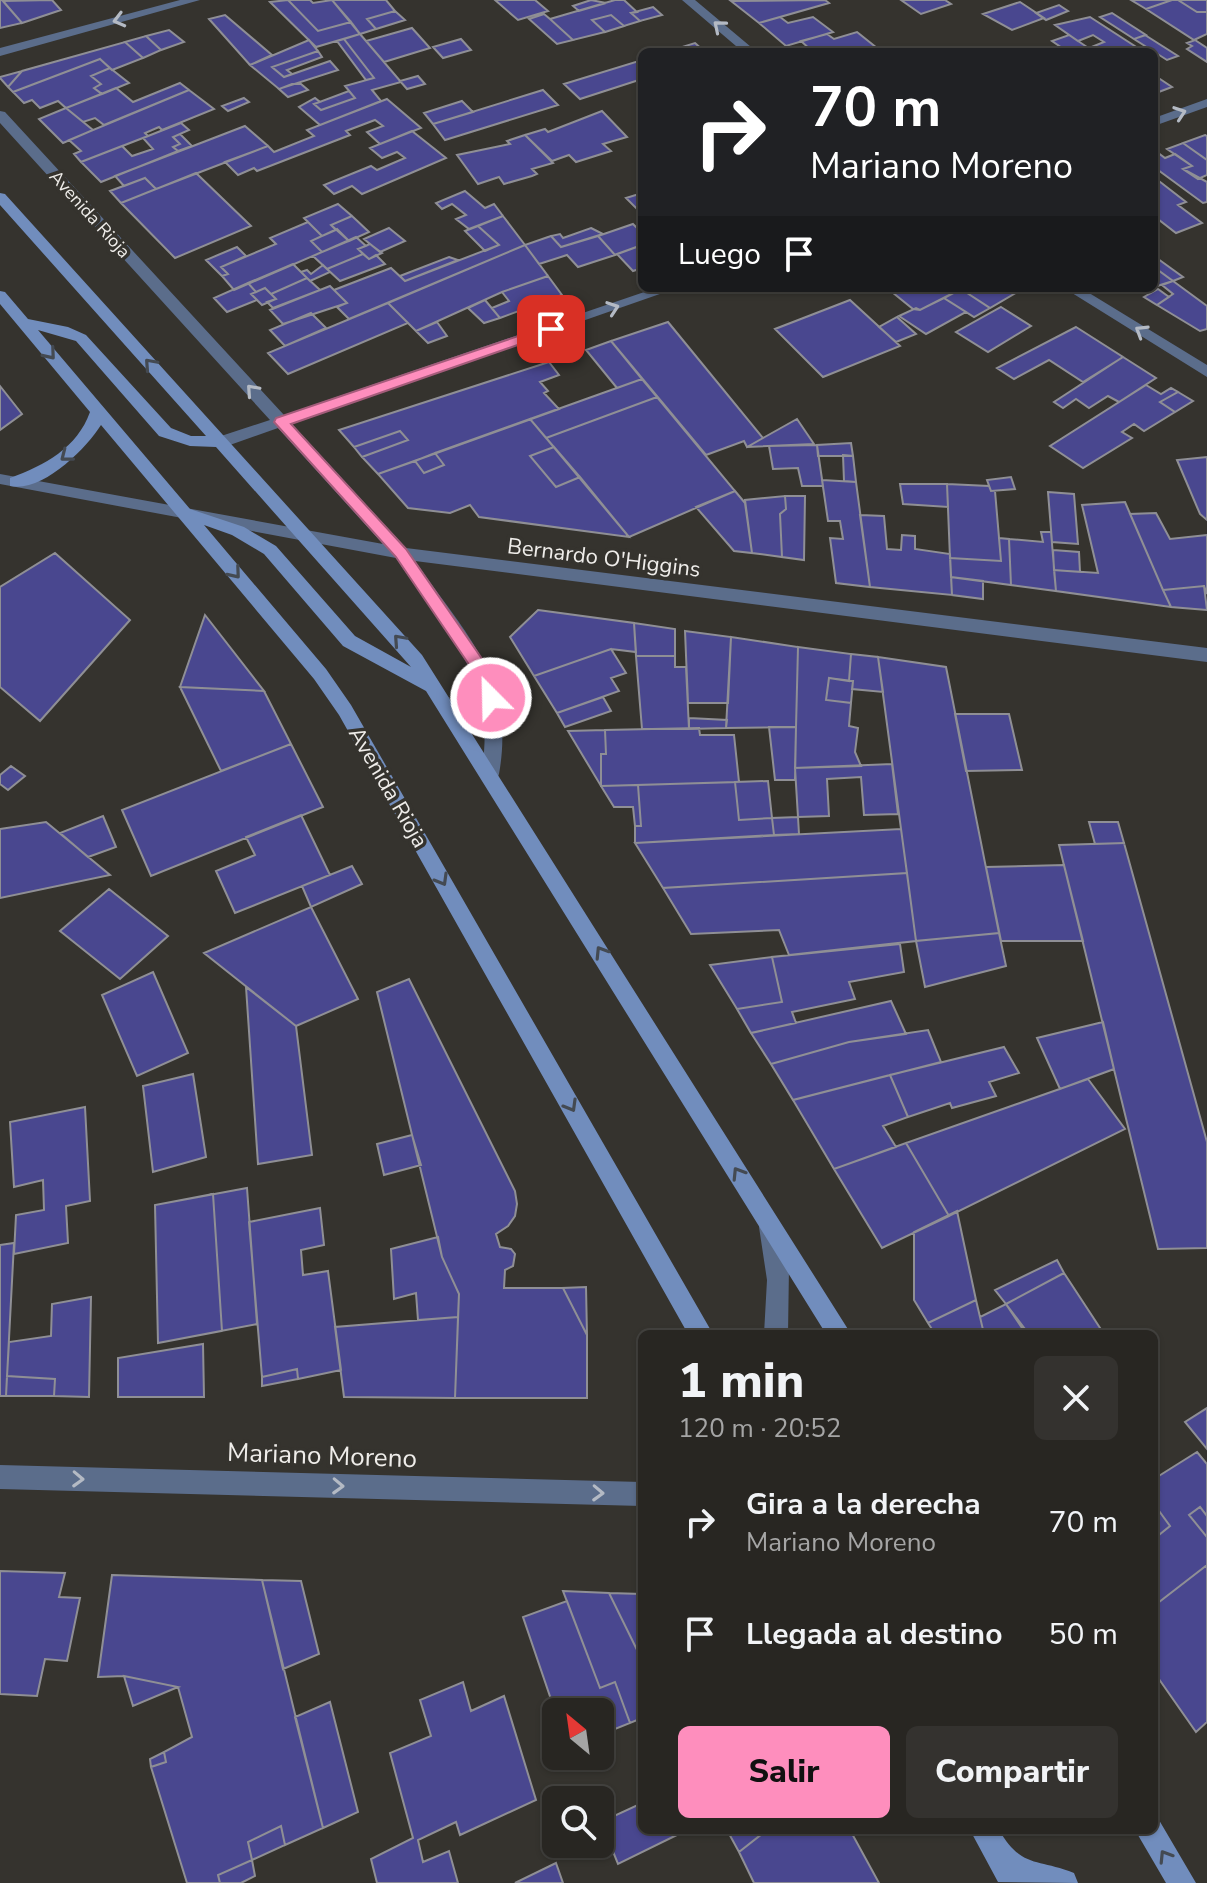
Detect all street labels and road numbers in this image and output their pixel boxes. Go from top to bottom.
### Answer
street label: Avenida Rioja [44,165,136,263]
street label: Bernardo O'Higgins [505,531,702,585]
street label: Avenida Rioja [341,722,435,853]
street label: Mariano Moreno [226,1435,417,1476]

